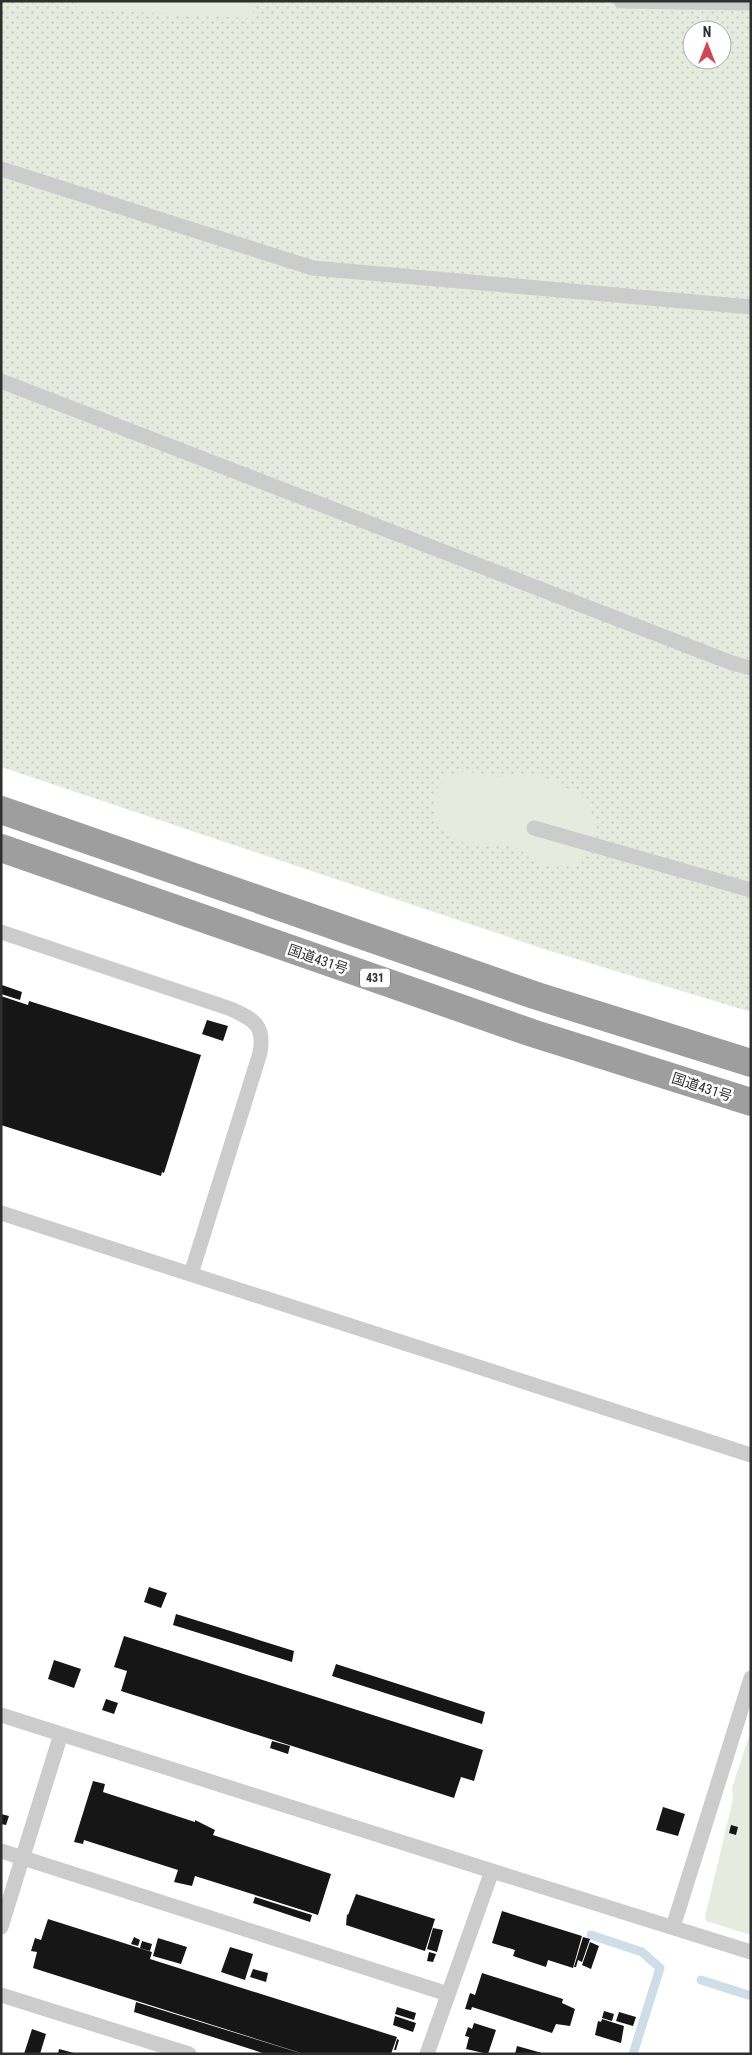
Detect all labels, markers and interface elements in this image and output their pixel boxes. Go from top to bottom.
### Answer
north arrow [682,20,732,70]
text: N [703,24,711,40]
street label: 国道431号 [286,941,350,977]
road number: 431 [360,968,390,988]
street label: 国道431号 [670,1070,734,1104]

